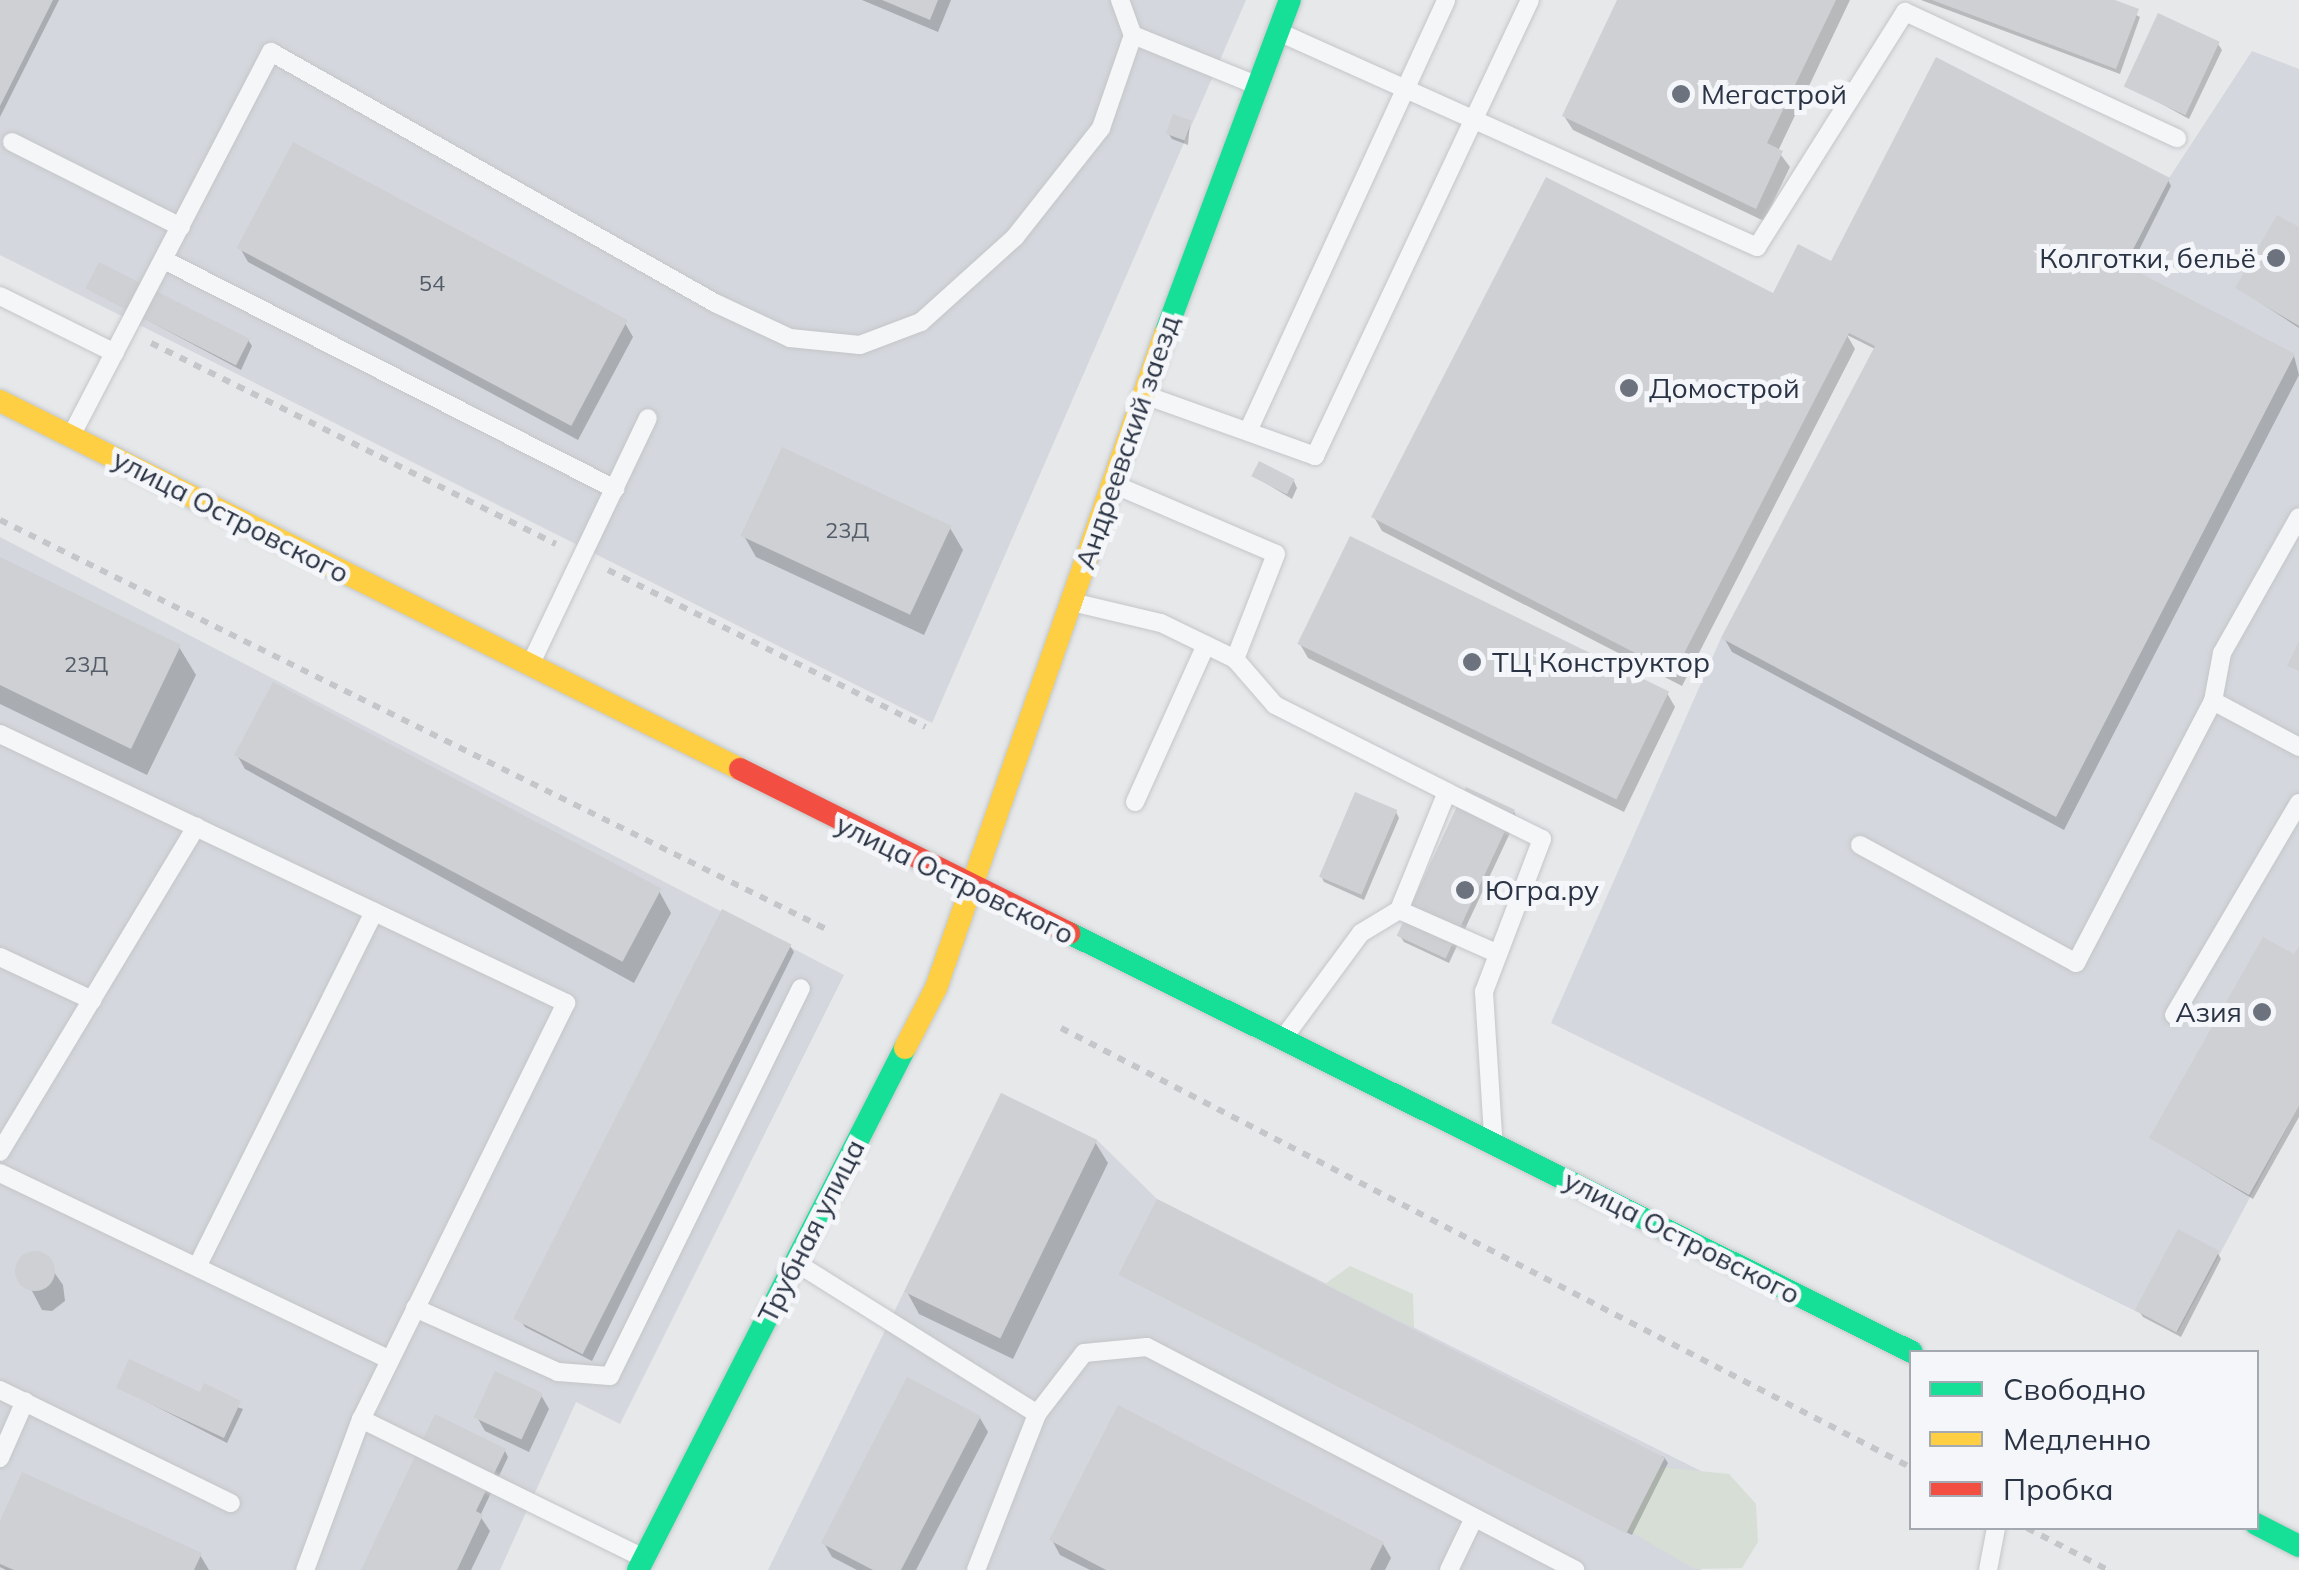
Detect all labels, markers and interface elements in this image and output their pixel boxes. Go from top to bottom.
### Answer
place label: Мегастрой [1701,77,1847,111]
marker: Мегастрой [1670,83,1692,105]
place label: Колготки, бельё [2039,241,2256,275]
marker: Колготки, бельё [2265,247,2287,269]
house number: 54 [419,271,445,297]
street label: Андреевский заезд [1068,311,1186,573]
place label: Домострой [1649,371,1800,405]
marker: Домострой [1618,377,1640,399]
street label: улица Островского [107,442,355,590]
house number: 23Д [825,518,869,544]
place label: ТЦ Конструктор [1492,645,1710,679]
marker: ТЦ Конструктор [1461,651,1483,673]
house number: 23Д [64,652,108,678]
street label: улица Островского [831,807,1079,951]
place label: Югра.ру [1485,873,1599,907]
marker: Югра.ру [1454,879,1476,901]
place label: Азия [2175,995,2242,1029]
marker: Азия [2251,1001,2273,1023]
street label: Трубная улица [750,1134,872,1328]
street label: улица Островского [1558,1163,1806,1311]
legend [1909,1350,2259,1530]
text: Свободно [2003,1370,2146,1408]
text: Медленно [2003,1420,2151,1458]
text: Пробка [2003,1470,2114,1508]

